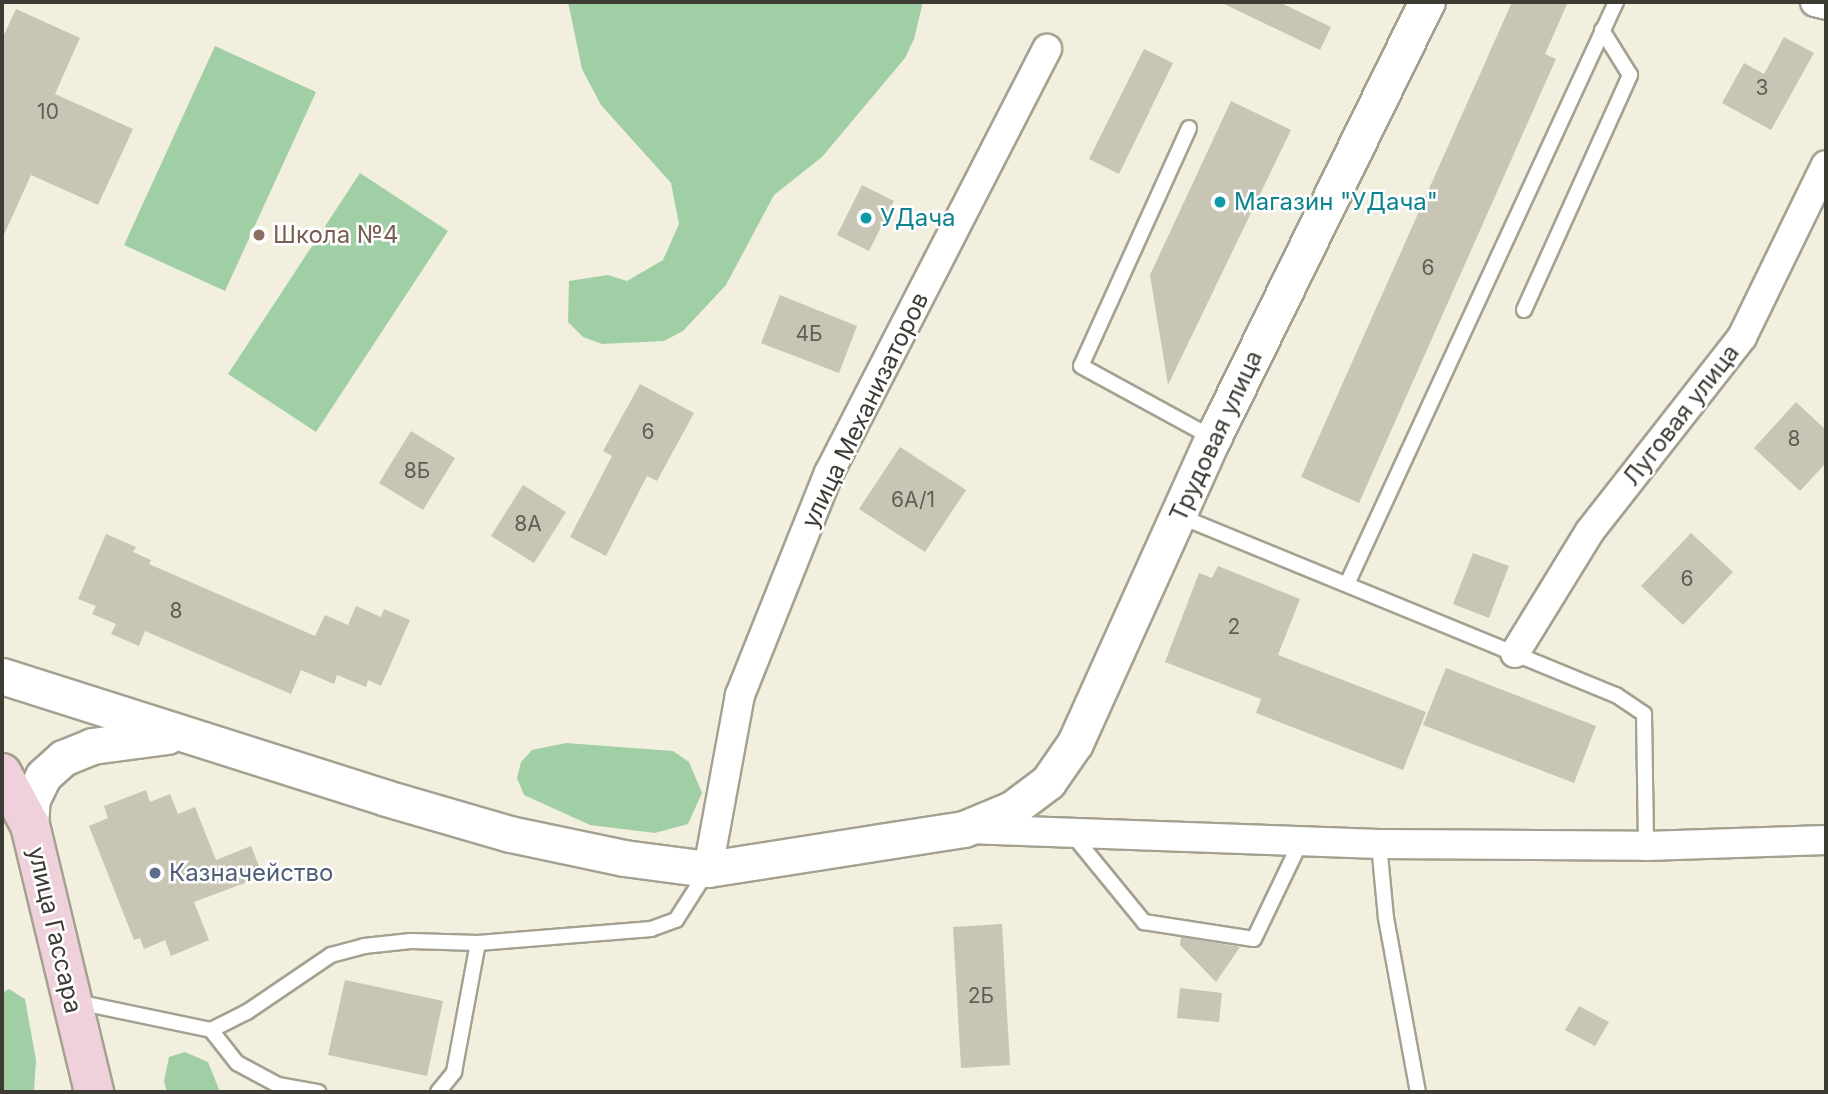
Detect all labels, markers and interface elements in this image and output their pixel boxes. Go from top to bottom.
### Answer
house number: 3 [1756,75,1768,101]
house number: 10 [37,99,59,125]
place label: Магазин "УДача" [1234,188,1438,216]
marker: Магазин "УДача" [1212,194,1228,210]
place label: УДача [880,204,956,232]
marker: УДача [858,210,874,226]
place label: Школа №4 [273,221,399,249]
marker: Школа №4 [251,227,267,243]
house number: 6 [1421,255,1435,281]
street label: улица Механизаторов [795,288,935,532]
house number: 4Б [795,321,823,347]
street label: Луговая улица [1617,339,1745,491]
street label: Трудовая улица [1164,346,1268,526]
house number: 6 [641,419,655,445]
house number: 8 [1788,426,1800,452]
house number: 8Б [404,458,430,484]
house number: 6А/1 [891,487,935,513]
house number: 8А [514,511,542,537]
house number: 6 [1680,566,1694,592]
house number: 8 [170,598,182,624]
house number: 2 [1228,614,1240,640]
street label: улица Гассара [22,844,88,1016]
place label: Казначейство [169,859,333,887]
marker: Казначейство [147,865,163,881]
house number: 2Б [968,983,994,1009]

